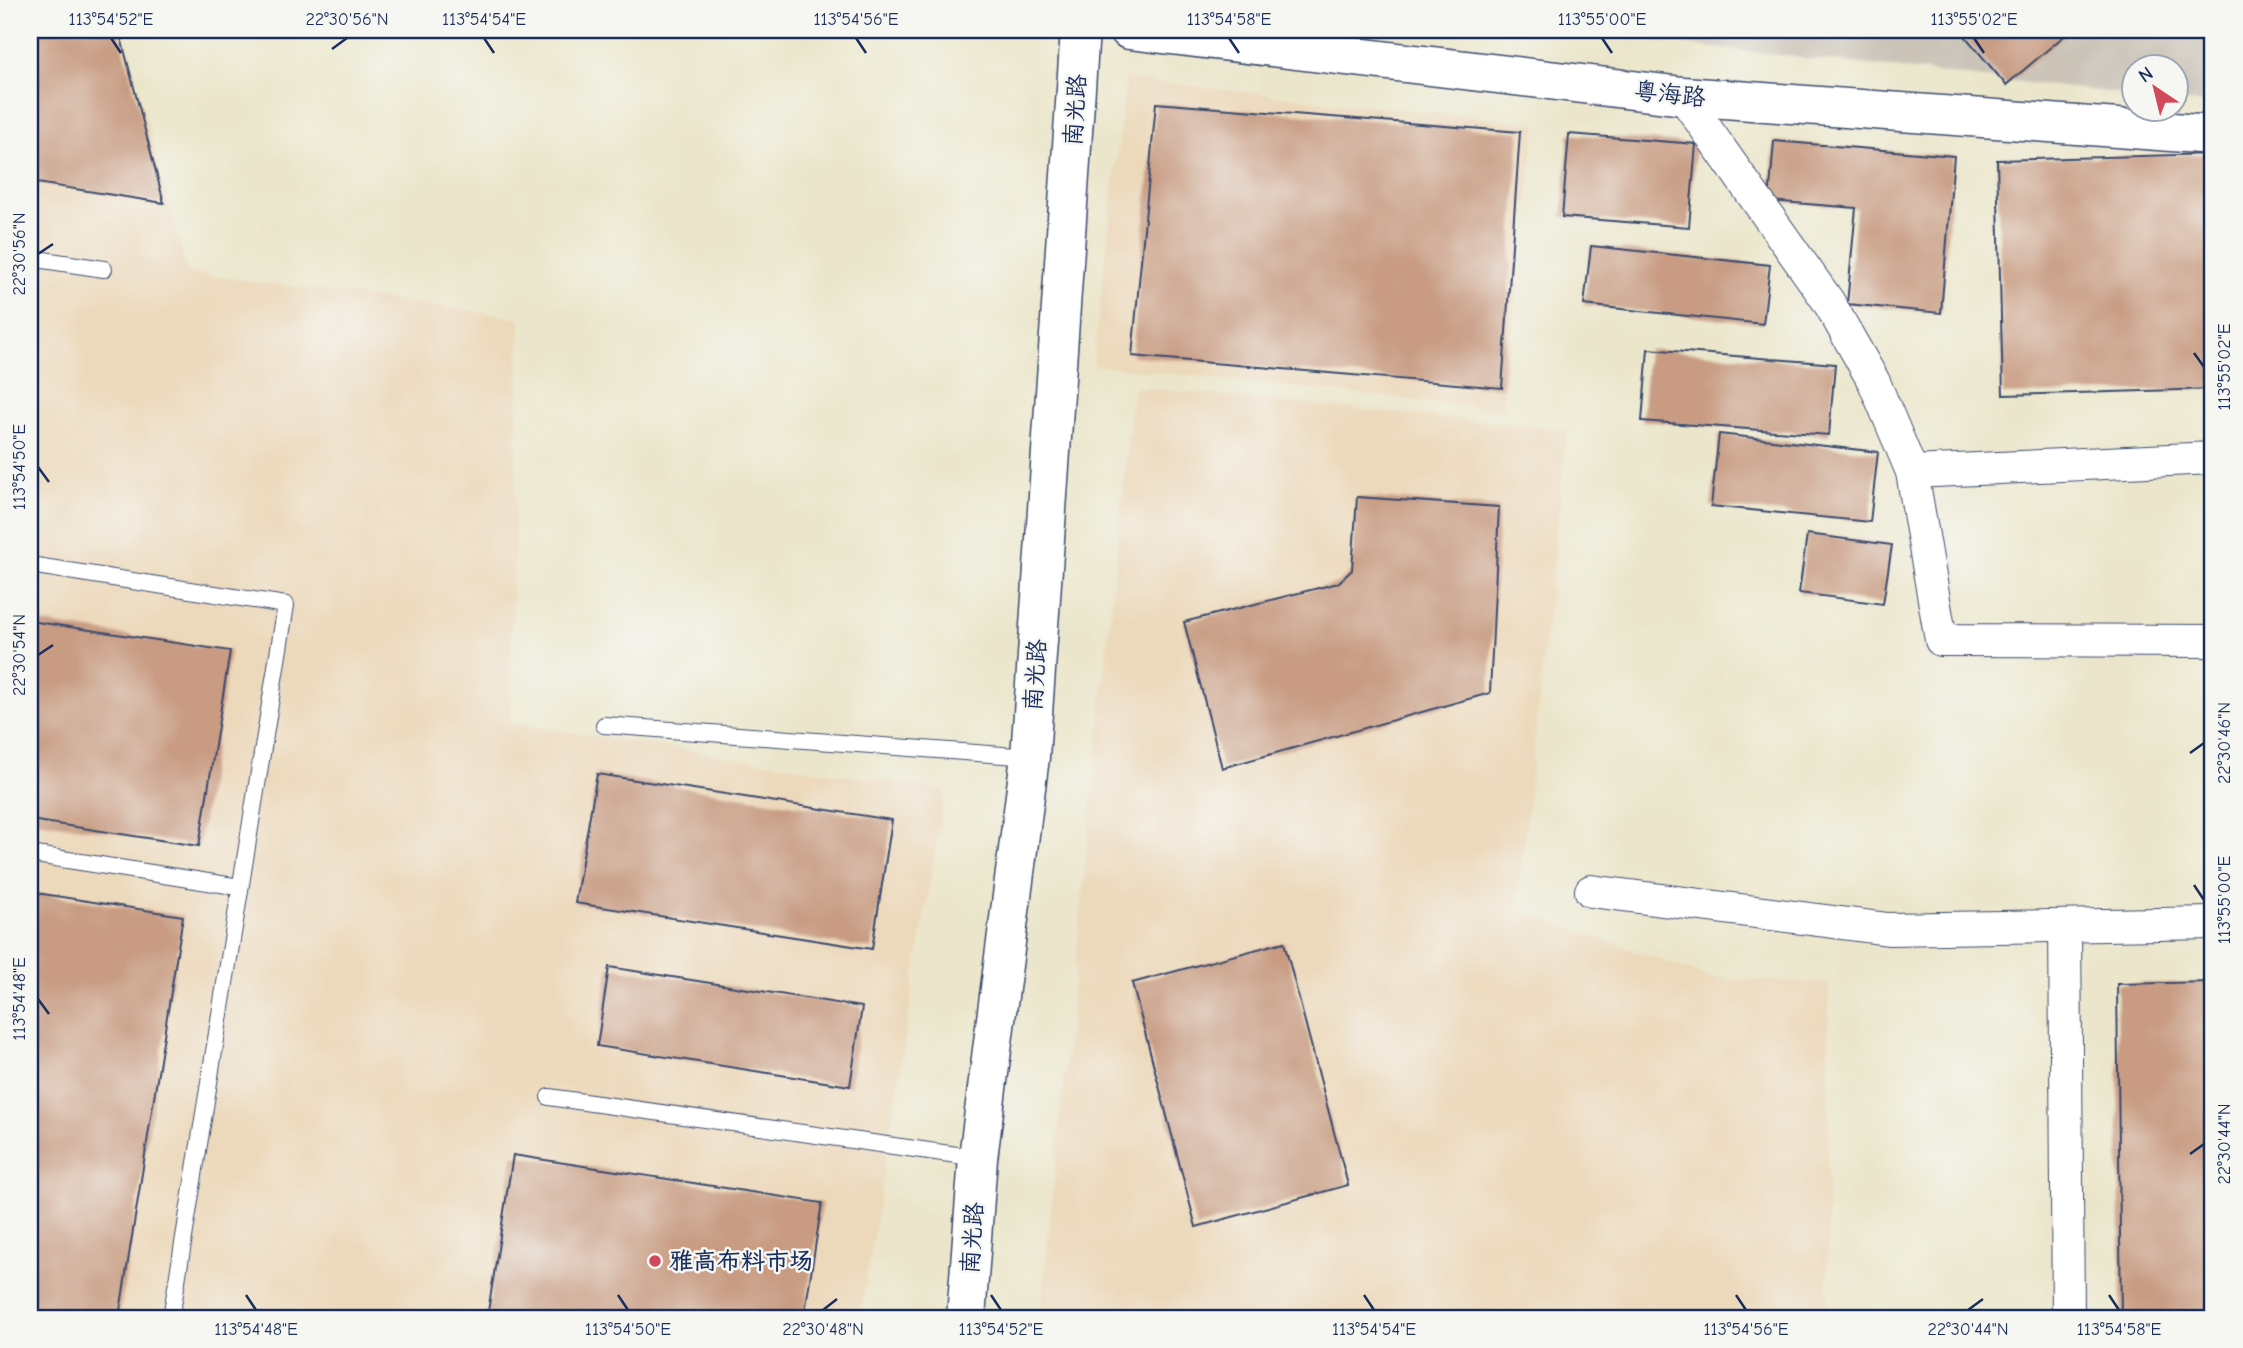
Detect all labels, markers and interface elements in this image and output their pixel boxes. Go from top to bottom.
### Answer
text: 113°54'52"E [69,9,154,30]
text: 22°30'56"N [305,9,389,30]
text: 113°54'54"E [442,9,526,30]
text: 113°54'56"E [813,9,899,30]
text: 113°54'58"E [1187,9,1271,30]
text: 113°55'00"E [1558,9,1646,30]
text: 113°55'02"E [1930,9,2018,30]
north arrow [2120,52,2190,122]
text: N [2134,62,2157,87]
street label: 南光路 [1059,73,1091,147]
street label: 粤海路 [1633,76,1707,112]
text: 22°30'56"N [9,212,30,296]
text: 113°55'02"E [2214,323,2235,411]
text: 113°54'50"E [9,424,30,510]
text: 22°30'54"N [9,614,30,696]
street label: 南光路 [1019,638,1051,712]
text: 22°30'46"N [2214,702,2235,784]
text: 113°55'00"E [2214,856,2235,944]
text: 113°54'48"E [9,957,30,1041]
text: 22°30'44"N [2214,1103,2235,1185]
street label: 南光路 [956,1201,988,1275]
place label: 雅高布料市场 [669,1247,813,1275]
marker: 雅高布料市场 [647,1253,663,1269]
text: 113°54'48"E [214,1319,298,1340]
text: 113°54'50"E [585,1319,671,1340]
text: 22°30'48"N [782,1319,864,1340]
text: 113°54'52"E [959,1319,1044,1340]
text: 113°54'54"E [1332,1319,1416,1340]
text: 113°54'56"E [1703,1319,1789,1340]
text: 22°30'44"N [1927,1319,2009,1340]
text: 113°54'58"E [2077,1319,2161,1340]

